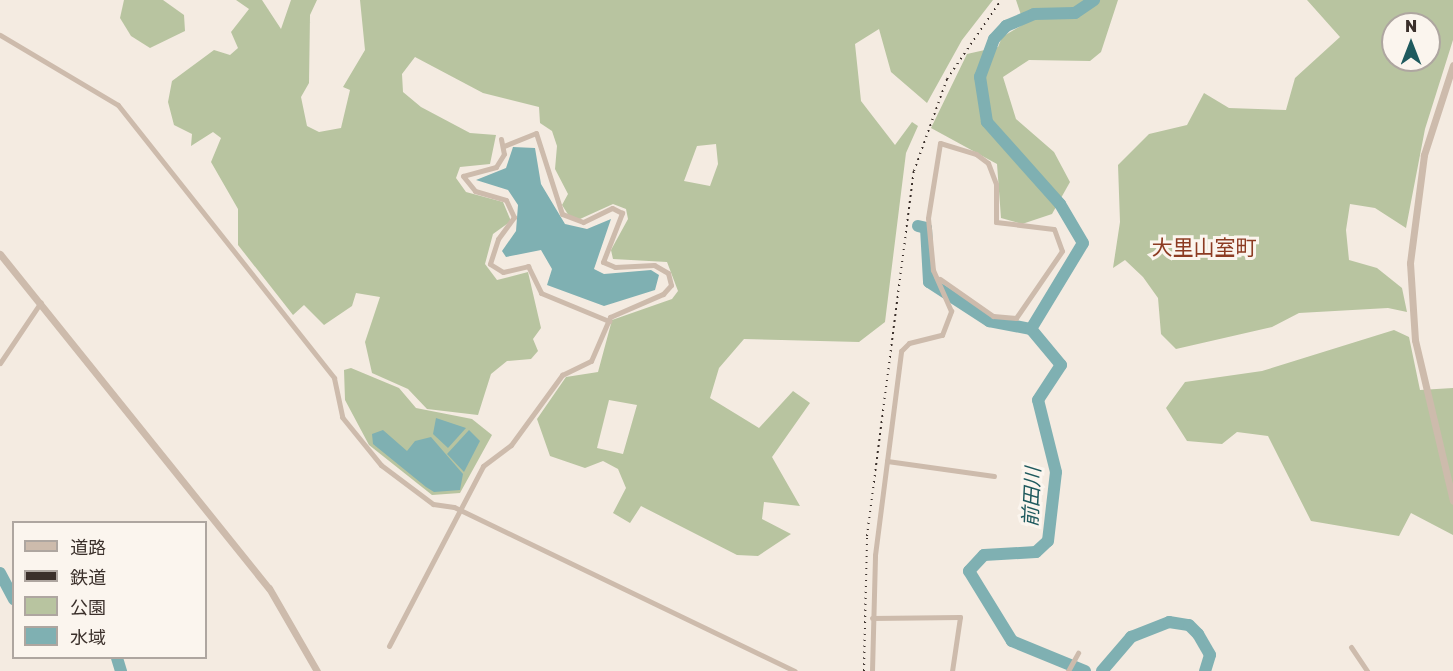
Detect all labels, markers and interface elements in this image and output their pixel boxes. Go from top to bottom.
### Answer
north arrow [1381,12,1441,72]
text: N [1405,16,1417,36]
district label: 大里山室町 [1152,234,1256,260]
water label: 前田川 [1017,466,1045,528]
legend [12,521,207,659]
text: 道路 [70,536,106,558]
text: 鉄道 [70,566,106,588]
text: 公園 [70,596,106,618]
text: 水域 [70,626,106,648]

